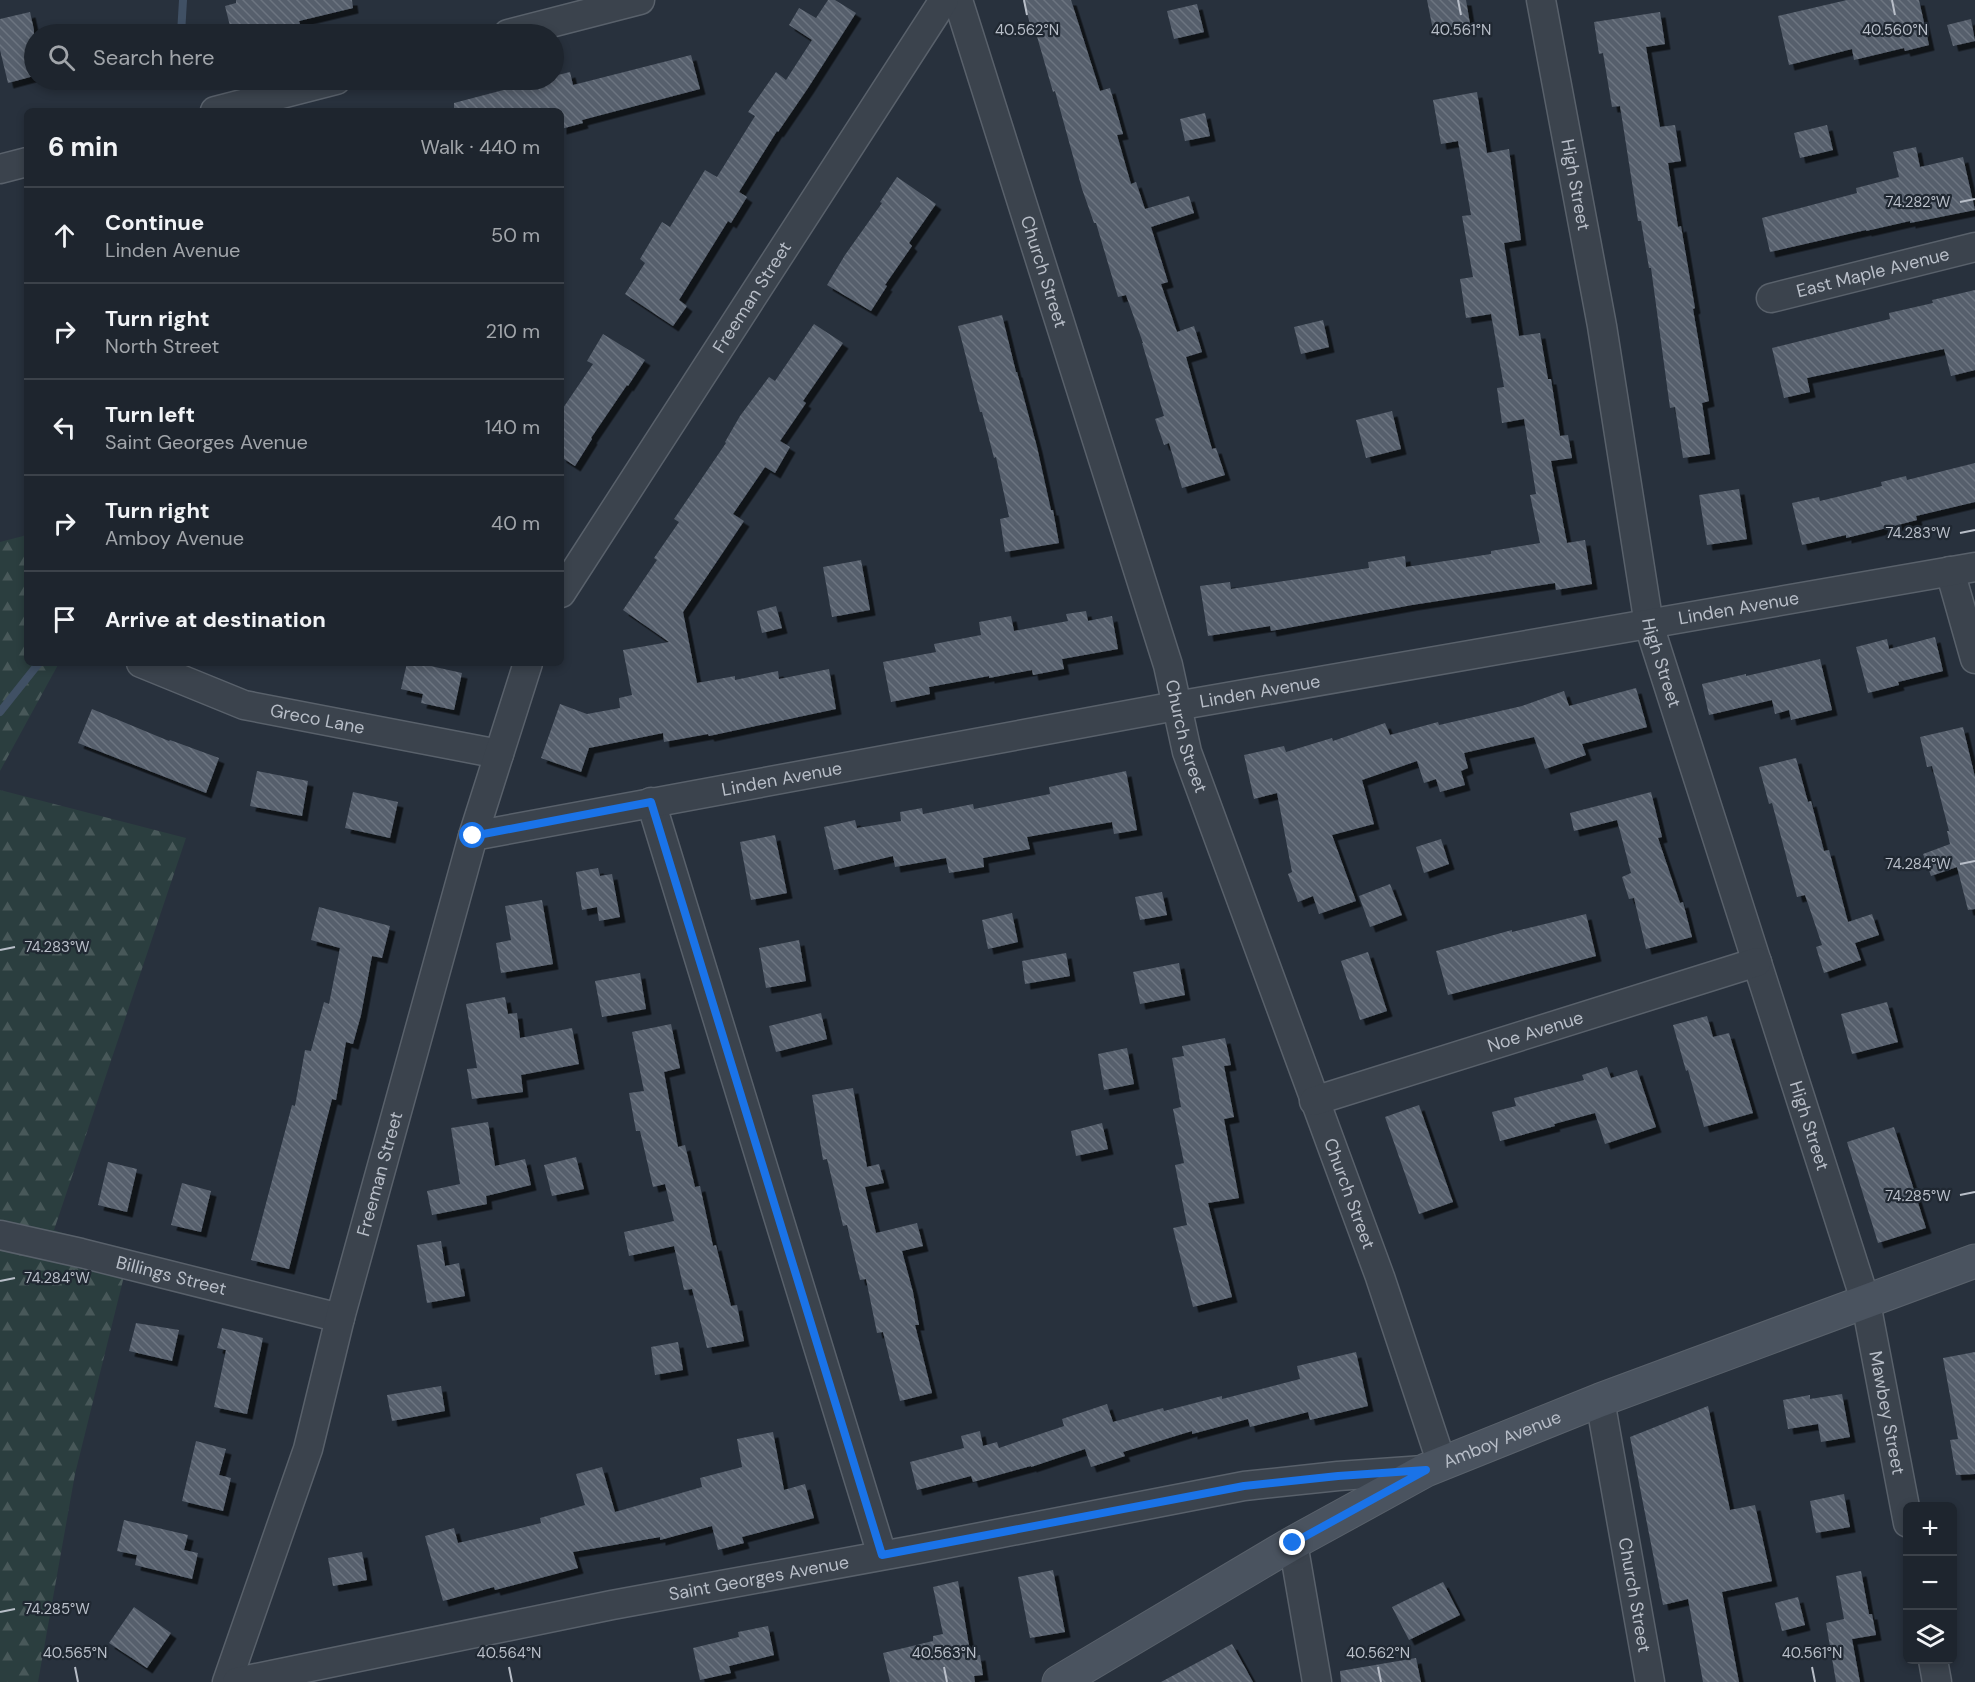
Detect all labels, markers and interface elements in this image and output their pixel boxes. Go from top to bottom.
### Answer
text: 40.562°N [995,20,1059,40]
text: 40.561°N [1431,20,1491,40]
text: 40.560°N [1862,20,1928,40]
search box [24,24,564,90]
icon: search [45,41,78,74]
text: Search here [93,43,214,72]
text: 6 min [48,130,118,164]
text: Walk · 440 m [421,134,540,160]
street label: High Street [1555,137,1596,233]
text: 74.282°W [1886,192,1951,212]
text: Continue [105,208,204,237]
street label: Church Street [1015,213,1073,331]
icon: ahead [48,219,81,252]
text: 50 m [491,222,540,248]
text: Linden Avenue [105,237,240,263]
street label: Freeman Street [707,237,797,358]
street label: East Maple Avenue [1794,242,1952,303]
text: Turn right [105,304,210,333]
icon: right [48,315,81,348]
text: 210 m [485,318,540,344]
text: North Street [105,333,219,359]
text: Turn left [105,400,195,429]
icon: left [48,411,81,444]
text: 140 m [485,414,540,440]
text: Saint Georges Avenue [105,429,308,455]
text: Turn right [105,496,210,525]
icon: right [48,507,81,540]
text: 40 m [491,510,540,536]
text: 74.283°W [1885,523,1951,543]
text: Amboy Avenue [105,525,244,551]
street label: Linden Avenue [1676,586,1801,630]
icon: arrive [48,603,81,636]
text: Arrive at destination [105,605,326,634]
street label: High Street [1636,616,1687,711]
street label: Linden Avenue [1198,669,1322,714]
street label: Church Street [1160,677,1213,796]
street label: Greco Lane [268,698,367,740]
street label: Linden Avenue [720,756,844,802]
route start [459,822,485,848]
text: 74.284°W [1885,854,1951,874]
text: 74.283°W [24,937,90,957]
street label: Noe Avenue [1484,1005,1586,1058]
street label: High Street [1784,1078,1835,1174]
street label: Freeman Street [351,1109,408,1239]
street label: Church Street [1318,1135,1381,1252]
text: 74.285°W [1885,1186,1951,1206]
street label: Billings Street [114,1250,229,1301]
text: 74.284°W [24,1268,90,1288]
street label: Mawbey Street [1863,1349,1911,1477]
street label: Amboy Avenue [1440,1405,1565,1474]
map controls [1903,1502,1957,1664]
button: + [1903,1502,1957,1556]
route end [1279,1529,1305,1555]
street label: Church Street [1613,1536,1657,1654]
street label: Saint Georges Avenue [667,1550,851,1606]
button: − [1903,1556,1957,1610]
text: 74.285°W [24,1599,90,1619]
button: layers [1903,1610,1957,1664]
text: 40.565°N [43,1643,107,1663]
text: 40.564°N [477,1643,541,1663]
text: 40.563°N [912,1643,976,1663]
text: 40.562°N [1346,1643,1410,1663]
text: 40.561°N [1782,1643,1842,1663]

